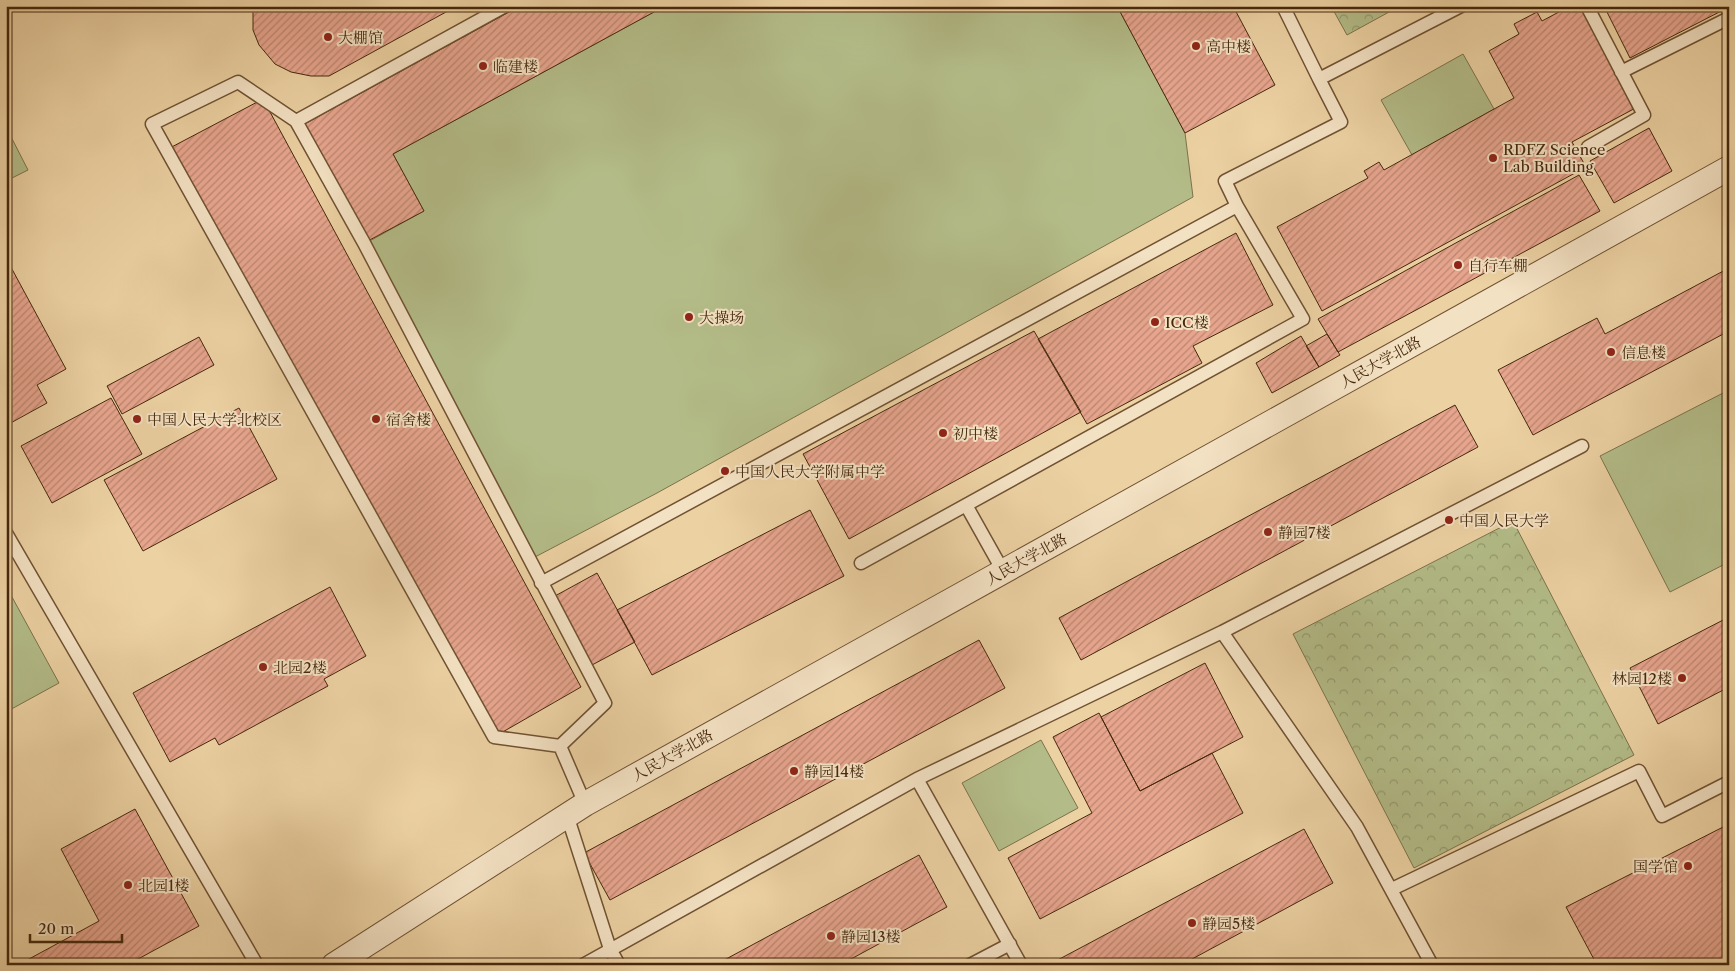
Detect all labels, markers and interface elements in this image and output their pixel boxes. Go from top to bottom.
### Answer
place label: 大棚馆 [338,28,383,47]
marker: 大棚馆 [322,31,334,43]
place label: 高中楼 [1206,37,1251,56]
marker: 高中楼 [1190,40,1202,52]
place label: 临建楼 [493,57,538,76]
marker: 临建楼 [477,60,489,72]
place label: RDFZ Science Lab Building [1503,140,1605,176]
marker: RDFZ Science Lab Building [1487,152,1499,164]
place label: 自行车棚 [1468,256,1528,275]
marker: 自行车棚 [1452,259,1464,271]
place label: 大操场 [699,308,744,327]
marker: 大操场 [683,311,695,323]
place label: ICC楼 [1165,313,1209,332]
marker: ICC楼 [1149,316,1161,328]
street label: 人民大学北路 [1336,332,1424,392]
place label: 信息楼 [1621,343,1666,362]
marker: 信息楼 [1605,346,1617,358]
place label: 中国人民大学北校区 [147,410,282,429]
place label: 宿舍楼 [386,410,431,429]
marker: 中国人民大学北校区 [131,413,143,425]
marker: 宿舍楼 [370,413,382,425]
place label: 初中楼 [953,424,998,443]
marker: 初中楼 [937,427,949,439]
place label: 中国人民大学附属中学 [735,462,885,481]
marker: 中国人民大学附属中学 [719,465,731,477]
place label: 中国人民大学 [1459,511,1549,530]
marker: 中国人民大学 [1443,514,1455,526]
place label: 静园7楼 [1278,523,1330,542]
marker: 静园7楼 [1262,526,1274,538]
street label: 人民大学北路 [982,529,1070,589]
place label: 北园2楼 [273,658,327,677]
marker: 北园2楼 [257,661,269,673]
place label: 林园12楼 [1612,669,1672,688]
marker: 林园12楼 [1676,672,1688,684]
street label: 人民大学北路 [628,725,716,785]
place label: 静园14楼 [804,762,864,781]
marker: 静园14楼 [788,765,800,777]
place label: 国学馆 [1633,857,1678,876]
marker: 国学馆 [1682,860,1694,872]
place label: 北园1楼 [138,876,189,895]
marker: 北园1楼 [122,879,134,891]
scale bar [30,911,122,943]
place label: 静园5楼 [1202,914,1255,933]
marker: 静园5楼 [1186,917,1198,929]
text: 20 m [38,919,74,938]
place label: 静园13楼 [841,927,901,946]
marker: 静园13楼 [825,930,837,942]

